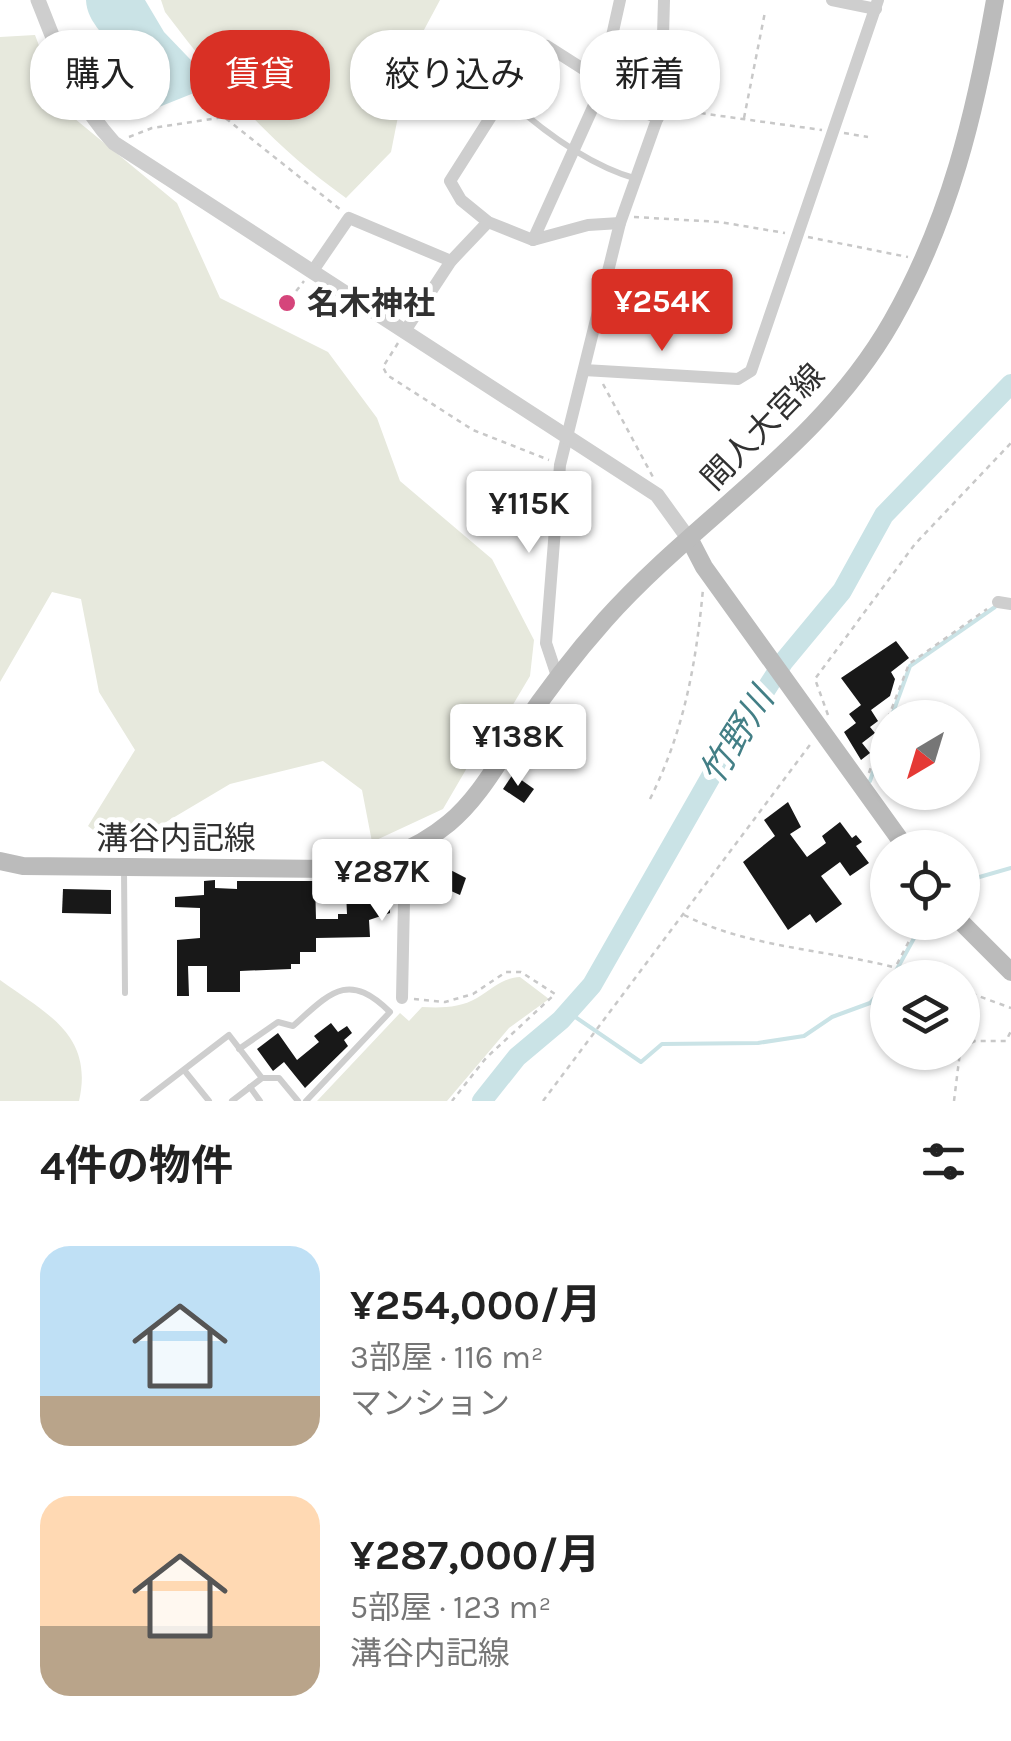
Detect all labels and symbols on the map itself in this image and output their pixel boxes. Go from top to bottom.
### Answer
pin: ¥254K [592,269,732,354]
place label: 名木神社 [307,285,435,322]
marker: 名木神社 [276,292,298,314]
street label: 間人大宮線 [694,357,832,497]
pin: ¥115K [459,471,599,556]
water label: 竹野川 [692,677,784,791]
north arrow [870,700,980,810]
pin: ¥138K [448,704,588,789]
street label: 溝谷内記線 [96,820,256,857]
pin: ¥287K [312,839,452,924]

